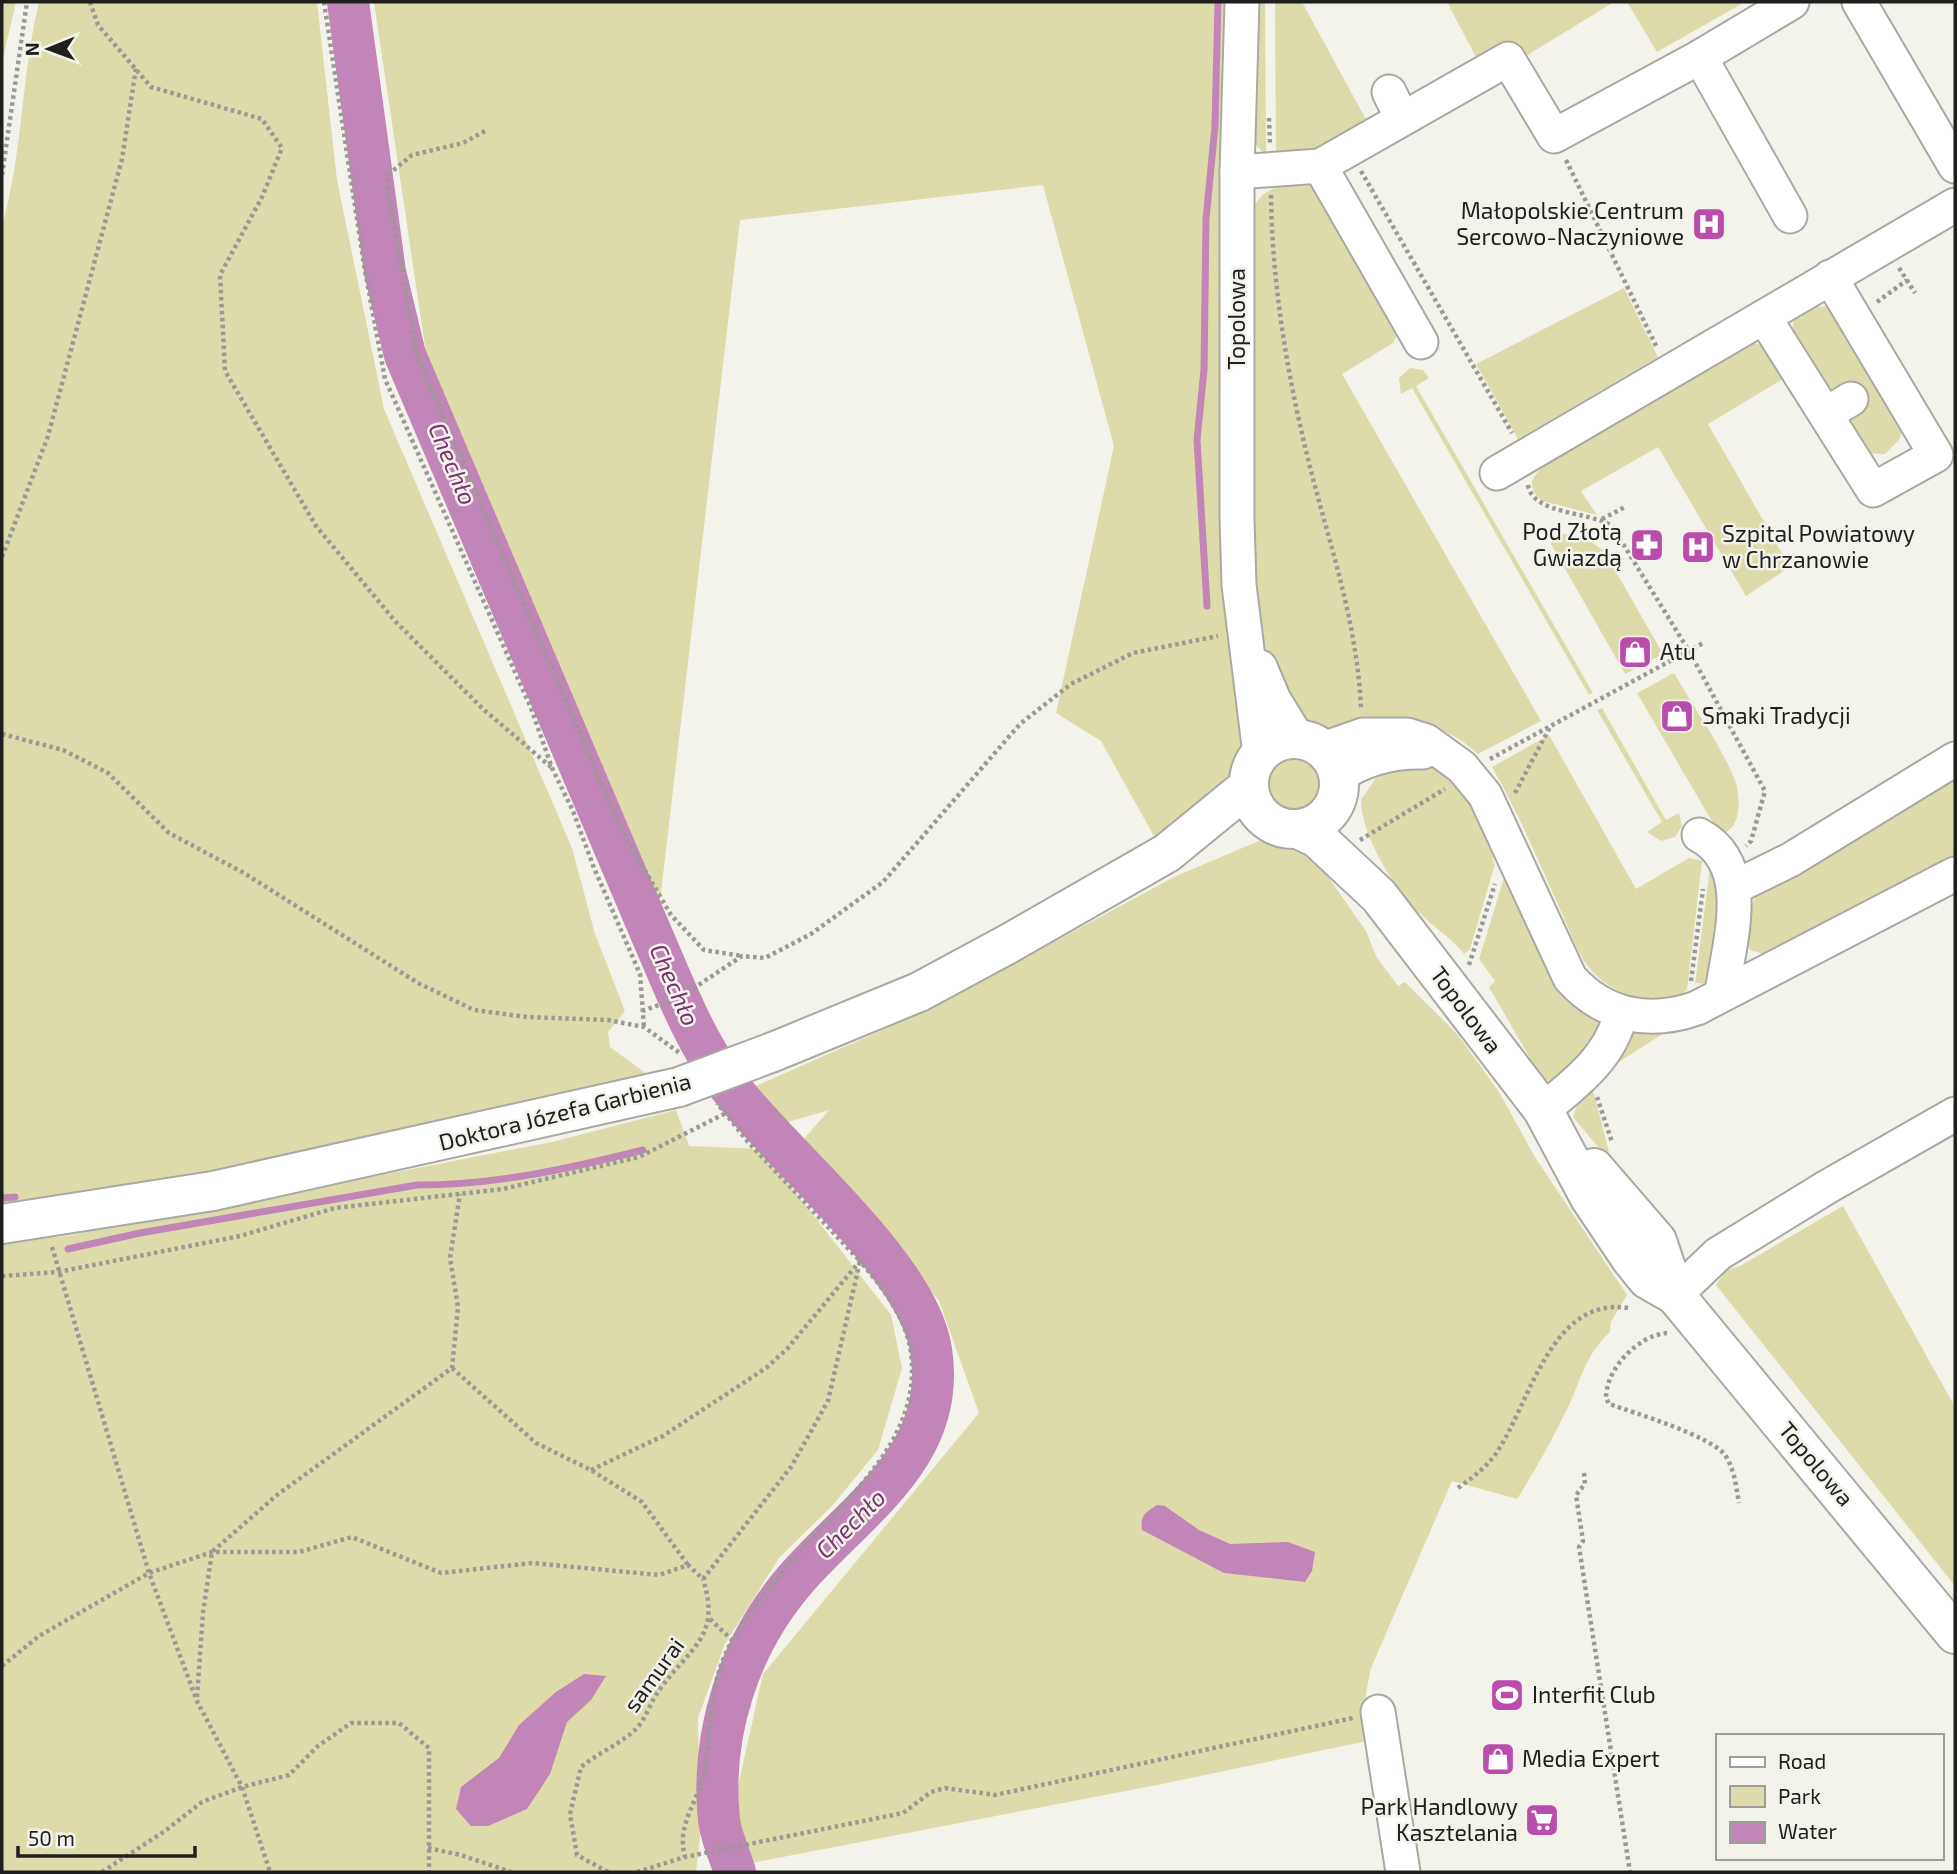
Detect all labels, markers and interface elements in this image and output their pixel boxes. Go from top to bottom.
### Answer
north arrow [14,14,84,84]
text: N [20,42,43,56]
place label: Małopolskie Centrum Sercowo-Naczyniowe [1456,196,1684,250]
hospital icon: Małopolskie Centrum Sercowo-Naczyniowe [1690,205,1728,243]
street label: Topolowa [1222,268,1250,370]
water label: Chechło [423,418,484,509]
place label: Pod Złotą Gwiazdą [1522,517,1622,571]
place label: Szpital Powiatowy w Chrzanowie [1722,519,1915,573]
pharmacy icon: Pod Złotą Gwiazdą [1628,526,1666,564]
hospital icon: Szpital Powiatowy w Chrzanowie [1679,528,1717,566]
shop icon: Atu [1616,633,1654,671]
place label: Atu [1660,637,1696,665]
shop icon: Smaki Tradycji [1658,697,1696,735]
place label: Smaki Tradycji [1702,701,1851,729]
water label: Chechło [645,939,706,1030]
street label: Topolowa [1425,960,1509,1058]
street label: Doktora Józefa Garbienia [436,1066,694,1156]
street label: Topolowa [1773,1415,1860,1511]
water label: Chechło [809,1482,891,1564]
street label: samurai [617,1632,690,1717]
sports icon: Interfit Club [1488,1676,1526,1714]
place label: Interfit Club [1532,1680,1656,1708]
legend [1716,1734,1943,1860]
shop icon: Media Expert [1479,1740,1517,1778]
place label: Media Expert [1522,1744,1660,1772]
text: Road [1778,1748,1826,1773]
text: Park [1778,1783,1821,1808]
place label: Park Handlowy Kasztelania [1361,1792,1518,1846]
supermarket icon: Park Handlowy Kasztelania [1523,1801,1561,1839]
scale bar [18,1814,194,1858]
text: Water [1778,1818,1837,1843]
text: 50 m [28,1825,75,1850]

